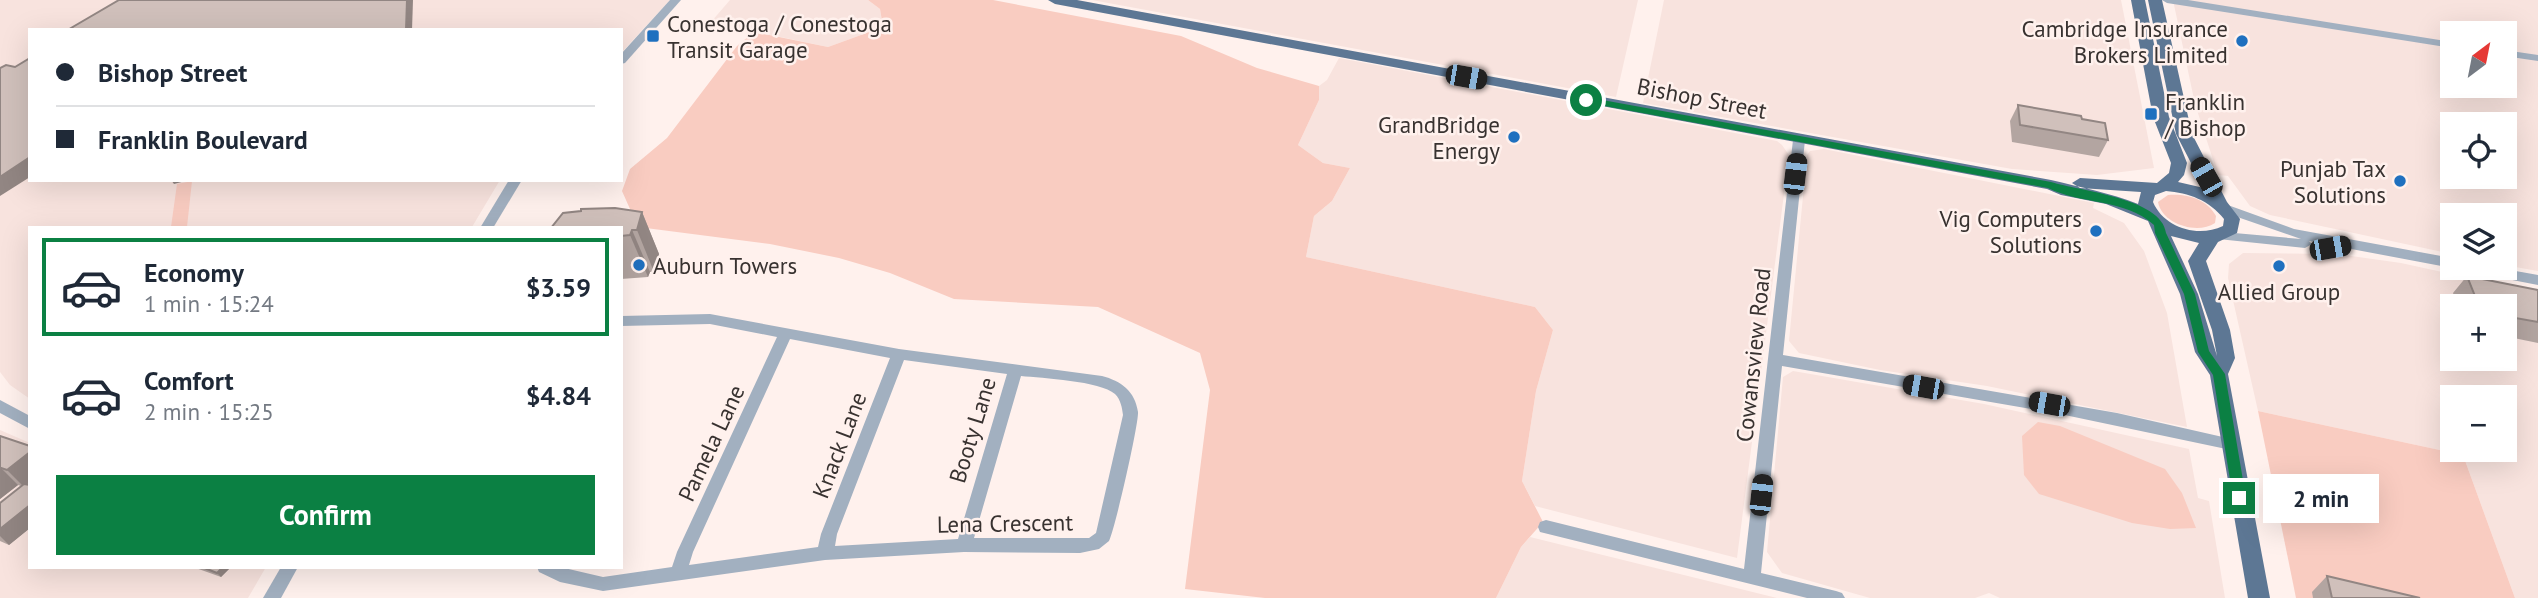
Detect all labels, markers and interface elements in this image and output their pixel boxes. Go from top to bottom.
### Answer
place label: Conestoga / Conestoga Transit Garage [667,9,892,64]
place label: Cambridge Insurance Brokers Limited [2022,14,2228,69]
north arrow [2440,21,2516,98]
map controls [2440,21,2517,462]
marker: Conestoga / Conestoga Transit Garage [645,28,661,44]
marker: Cambridge Insurance Brokers Limited [2234,33,2250,49]
text: Bishop Street [98,56,247,89]
car [1444,63,1489,91]
street label: Bishop Street [1635,71,1770,125]
route start [1570,84,1602,116]
place label: Franklin / Bishop [2164,87,2246,142]
marker: Franklin / Bishop [2143,106,2159,122]
place label: GrandBridge Energy [1378,110,1500,165]
button: locate [2440,112,2517,189]
text: Franklin Boulevard [98,123,308,156]
marker: GrandBridge Energy [1506,129,1522,145]
car [1783,152,1808,196]
car [2187,154,2226,200]
place label: Punjab Tax Solutions [2280,154,2386,209]
marker: Punjab Tax Solutions [2392,173,2408,189]
button: layers [2440,203,2517,280]
place label: Vig Computers Solutions [1938,204,2082,259]
marker: Vig Computers Solutions [2088,223,2104,239]
car [2308,234,2353,262]
place label: Auburn Towers [653,251,797,280]
icon: car [60,256,123,319]
text: Economy [144,256,244,289]
marker: Auburn Towers [631,257,647,273]
marker: Allied Group [2271,258,2287,274]
street label: Cowansview Road [1729,267,1777,443]
text: $3.59 [526,271,591,304]
place label: Allied Group [2218,277,2340,306]
text: 1 min · 15:24 [144,289,274,318]
button: + [2440,294,2517,371]
icon: car [60,364,123,427]
text: Comfort [144,364,234,397]
car [1901,373,1946,401]
street label: Booty Lane [942,374,1002,486]
text: $4.84 [526,379,591,412]
street label: Pamela Lane [671,380,751,506]
button: − [2440,385,2517,462]
street label: Knack Lane [806,388,872,502]
car [2027,390,2072,418]
text: 2 min · 15:25 [144,397,274,426]
car [1749,473,1774,517]
callout: 2 min [2264,474,2379,522]
button: Confirm [56,475,595,555]
route end [2223,482,2255,514]
text: 2 min [2293,484,2349,513]
street label: Lena Crescent [937,507,1074,539]

